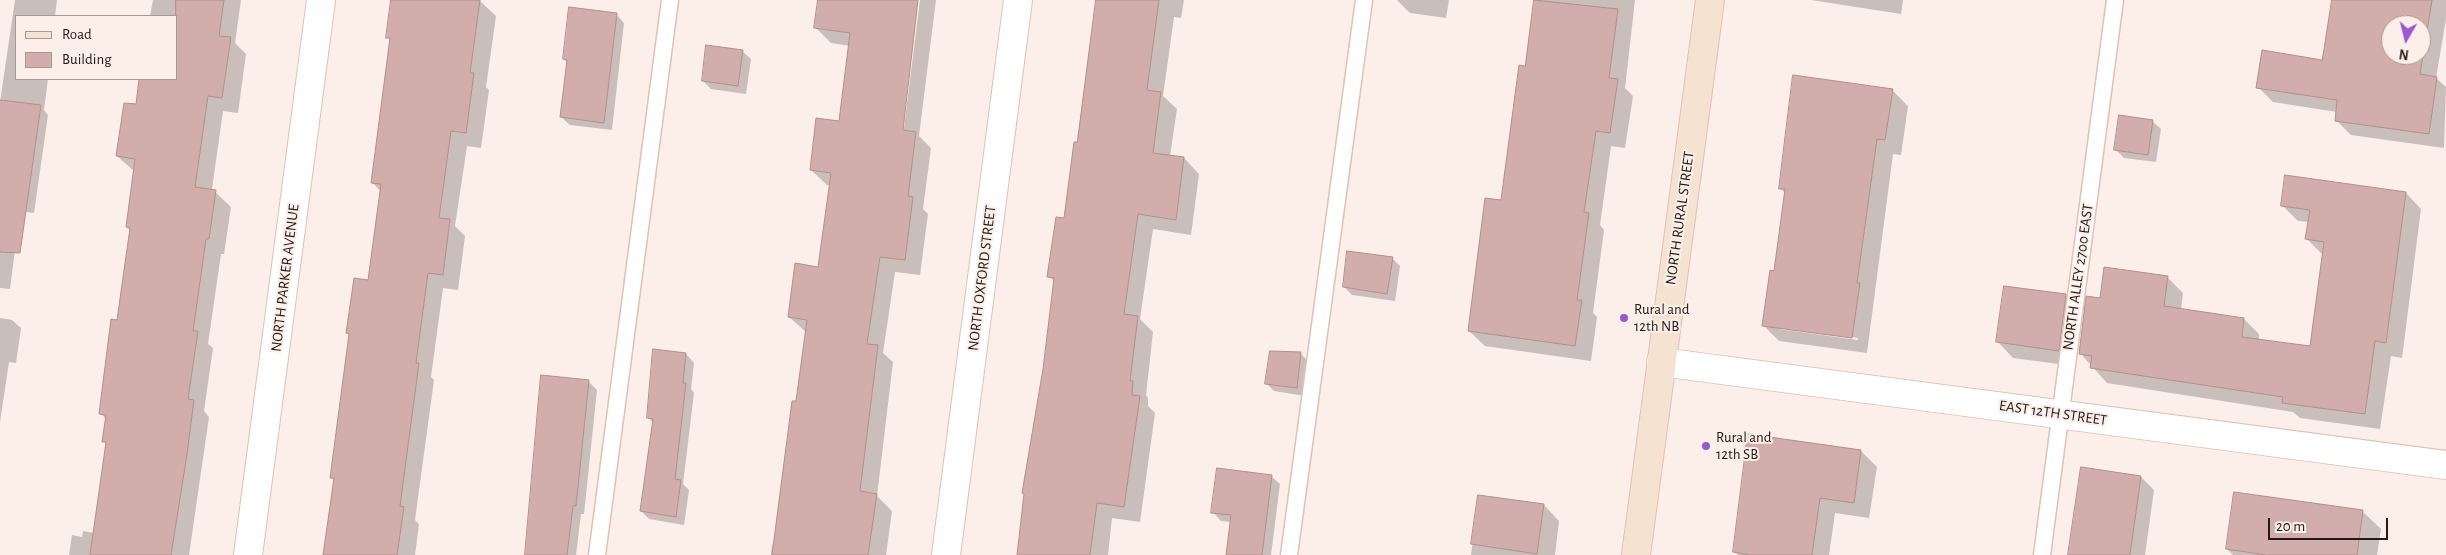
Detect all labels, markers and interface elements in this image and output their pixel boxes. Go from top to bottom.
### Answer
legend [15,15,178,80]
north arrow [2381,15,2431,65]
text: Road [62,27,92,42]
text: N [2398,46,2410,61]
text: Building [62,52,112,67]
street label: NORTH RURAL STREET [1662,150,1698,286]
street label: NORTH PARKER AVENUE [267,203,303,353]
street label: NORTH ALLEY 2700 EAST [2059,203,2097,351]
street label: NORTH OXFORD STREET [964,204,1000,352]
place label: Rural and 12th NB [1634,300,1690,335]
marker: Rural and 12th NB [1618,312,1630,324]
street label: EAST 12TH STREET [1998,397,2108,429]
place label: Rural and 12th SB [1716,428,1772,463]
marker: Rural and 12th SB [1700,440,1712,452]
scale bar [2271,508,2391,540]
text: 20 m [2276,519,2305,534]

